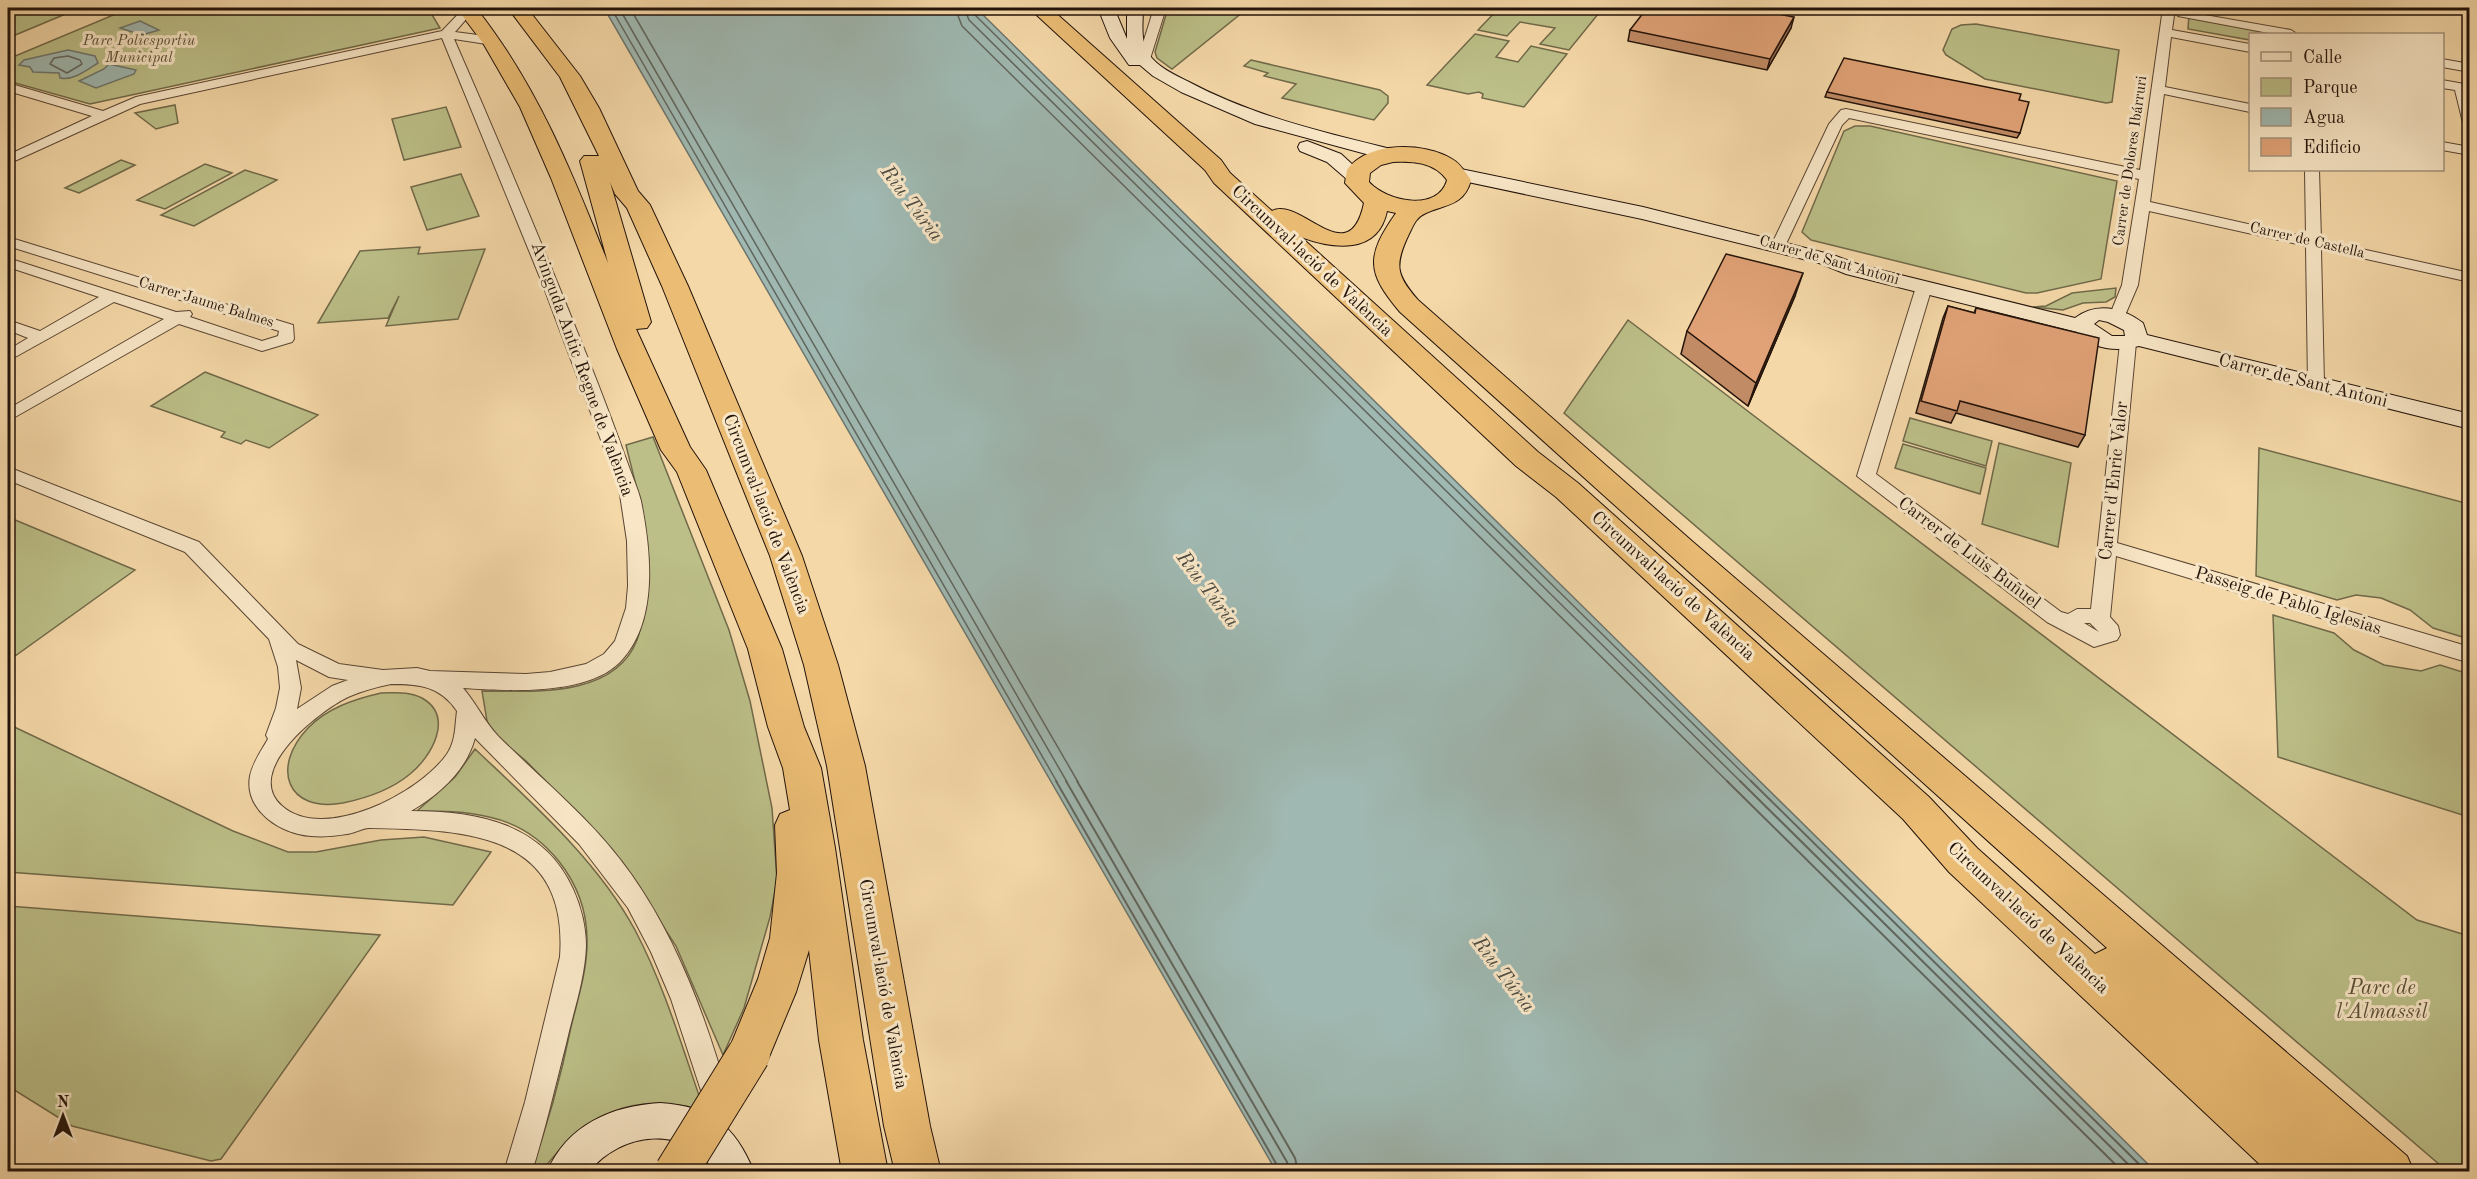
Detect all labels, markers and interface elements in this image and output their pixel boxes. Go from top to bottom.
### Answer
legend [2249,33,2444,171]
park label: Parc Poliesportiu Municipal [82,34,196,66]
text: Calle [2303,49,2342,67]
street label: Carrer de Dolores Ibárruri [2112,75,2150,247]
text: Parque [2303,79,2358,97]
text: Agua [2303,109,2345,127]
text: Edificio [2303,139,2361,157]
water label: Riu Túria [876,161,946,246]
street label: Circumval·lació de València [1228,182,1396,340]
street label: Carrer de Castella [2248,220,2367,262]
street label: Carrer de Sant Antoni [1757,234,1901,288]
street label: Avinguda Antic Regne de València [527,239,637,499]
street label: Carrer Jaume Balmes [137,275,275,331]
street label: Carrer de Sant Antoni [2217,351,2389,411]
street label: Carrer d'Enric Valor [2097,400,2131,561]
street label: Circumval·lació de València [719,411,813,617]
street label: Carrer de Luis Buñuel [1894,494,2044,612]
street label: Circumval·lació de València [1588,508,1758,664]
water label: Riu Túria [1172,547,1242,632]
street label: Passeig de Pablo Iglesias [2192,564,2384,638]
street label: Circumval·lació de València [1944,839,2112,997]
street label: Circumval·lació de València [856,878,910,1090]
water label: Riu Túria [1468,932,1538,1017]
park label: Parc de l'Almassil [2336,978,2428,1023]
north arrow [33,1086,93,1146]
text: N [57,1095,70,1111]

